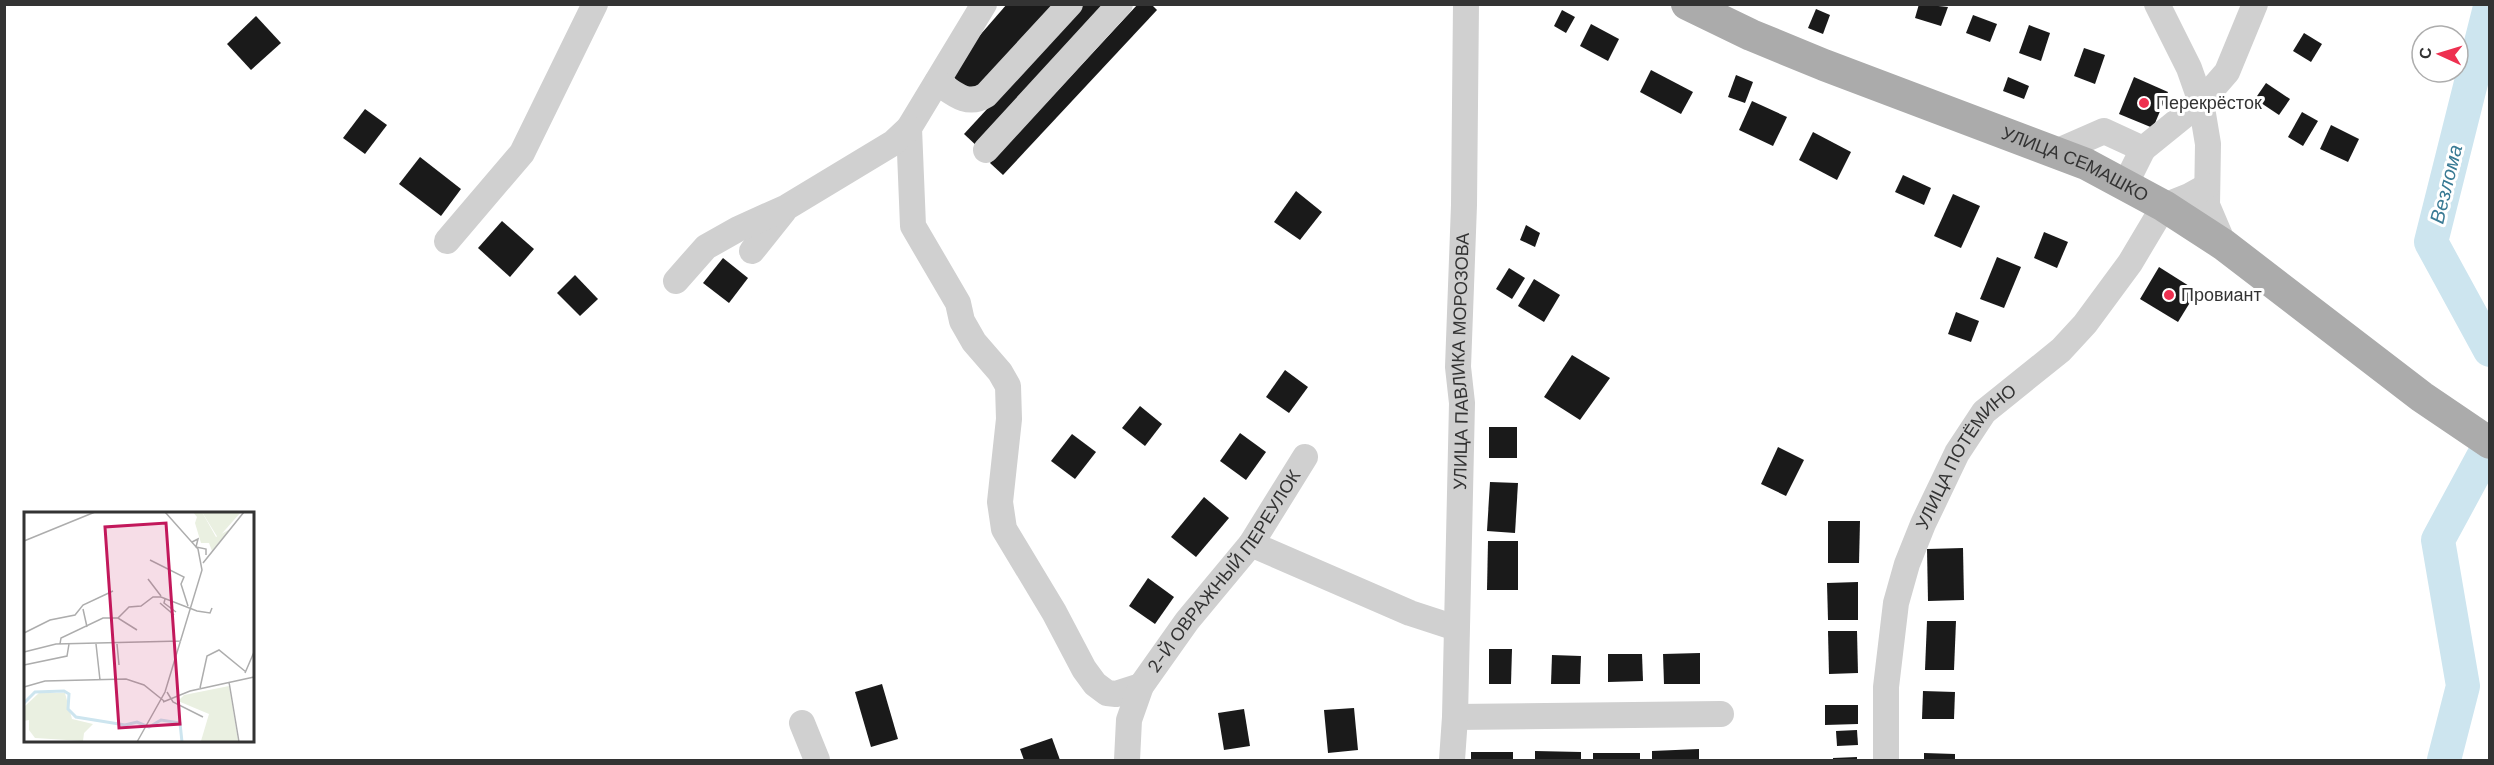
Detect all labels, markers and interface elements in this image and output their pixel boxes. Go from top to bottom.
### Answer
north arrow [2410,24,2470,84]
text: С [2415,46,2436,59]
place label: Перекрёсток [2156,91,2262,115]
marker: Перекрёсток [2137,96,2151,110]
street label: УЛИЦА СЕМАШКО [1998,121,2153,207]
water label: Везлома [2424,142,2468,226]
street label: УЛИЦА ПАВЛИКА МОРОЗОВА [1446,232,1475,490]
place label: Провиант [2181,283,2262,307]
marker: Провиант [2162,288,2176,302]
street label: УЛИЦА ПОТЁМИНО [1910,379,2021,533]
street label: 2-Й ОВРАЖНЫЙ ПЕРЕУЛОК [1142,465,1306,678]
inset map [24,512,254,741]

